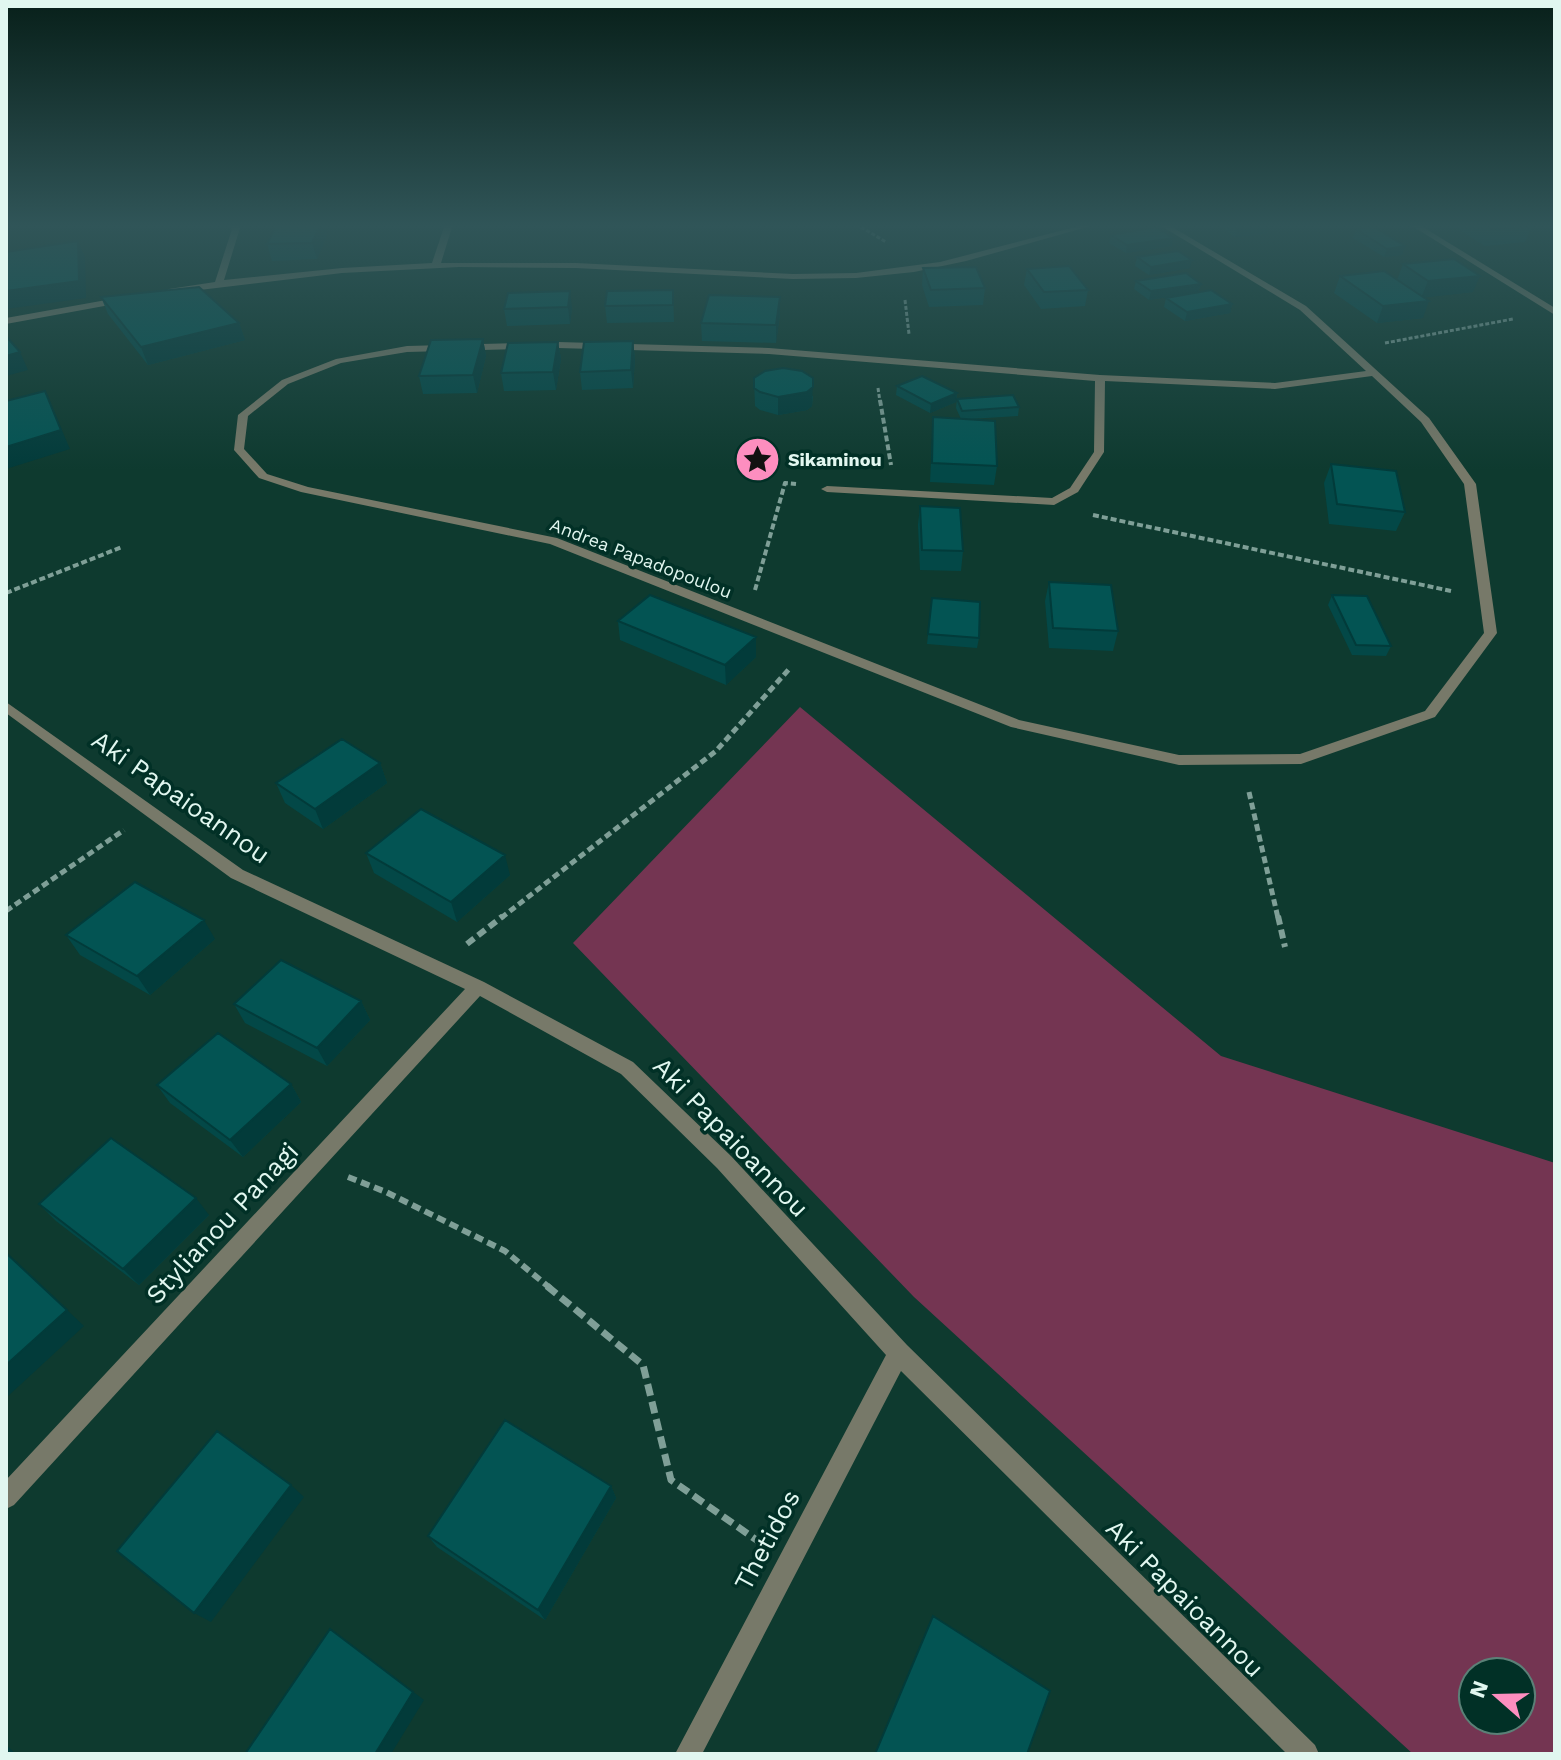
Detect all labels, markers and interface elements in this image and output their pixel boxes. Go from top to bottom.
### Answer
place icon: Sikaminou [733,435,781,483]
place label: Sikaminou [788,449,882,470]
street label: Andrea Papadopoulou [547,514,735,602]
street label: Aki Papaioannou [86,724,276,870]
street label: Aki Papaioannou [647,1051,815,1223]
street label: Stylianou Panagi [140,1136,304,1310]
street label: Thetidos [728,1485,806,1595]
street label: Aki Papaioannou [1100,1513,1270,1683]
north arrow [1457,1656,1537,1736]
text: N [1464,1677,1493,1701]

